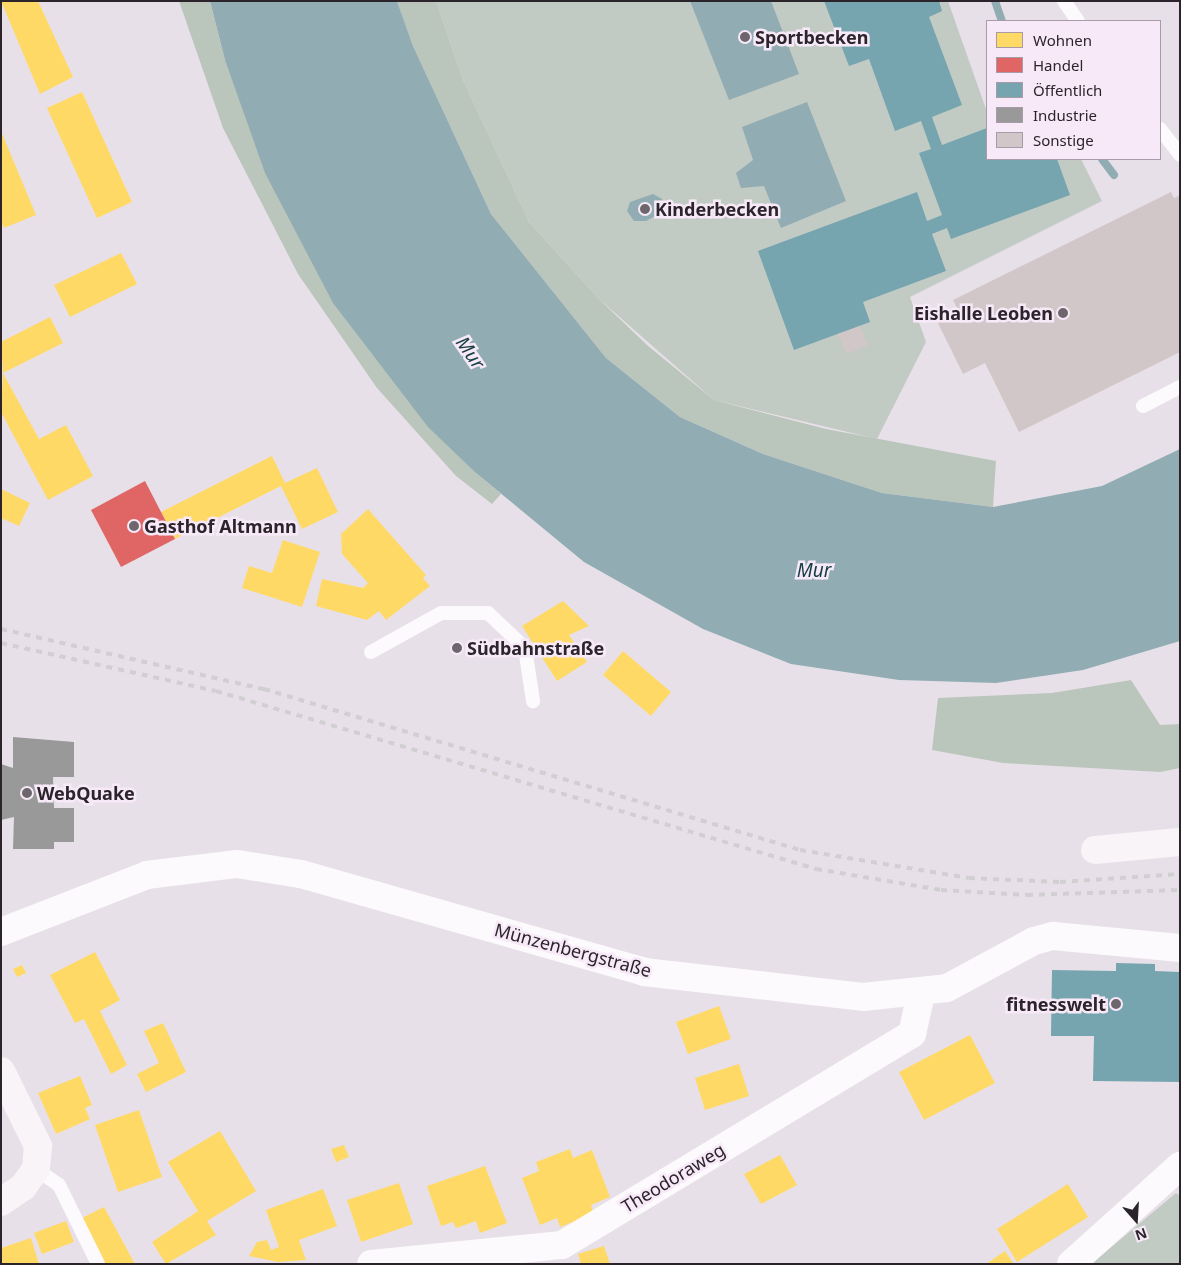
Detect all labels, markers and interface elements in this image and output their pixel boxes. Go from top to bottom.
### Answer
legend [986,20,1161,160]
place label: Sportbecken [755,26,868,48]
text: Wohnen [1033,30,1092,50]
marker: Sportbecken [739,31,751,43]
text: Handel [1033,55,1083,75]
text: Öffentlich [1033,80,1102,100]
text: Industrie [1033,105,1097,125]
text: Sonstige [1033,130,1094,150]
place label: Kinderbecken [655,198,779,220]
marker: Kinderbecken [639,203,651,215]
place label: Eishalle Leoben [914,302,1053,324]
marker: Eishalle Leoben [1057,307,1069,319]
water label: Mur [451,332,489,374]
place label: Gasthof Altmann [144,515,297,537]
marker: Gasthof Altmann [128,520,140,532]
water label: Mur [797,560,831,582]
place label: Südbahnstraße [467,637,604,659]
marker: Südbahnstraße [451,642,463,654]
place label: WebQuake [37,782,135,804]
marker: WebQuake [21,787,33,799]
street label: Münzenbergstraße [492,919,654,981]
place label: fitnesswelt [1006,993,1106,1015]
marker: fitnesswelt [1110,998,1122,1010]
street label: Theodoraweg [617,1139,729,1217]
north arrow [1111,1195,1161,1245]
text: N [1133,1224,1150,1245]

